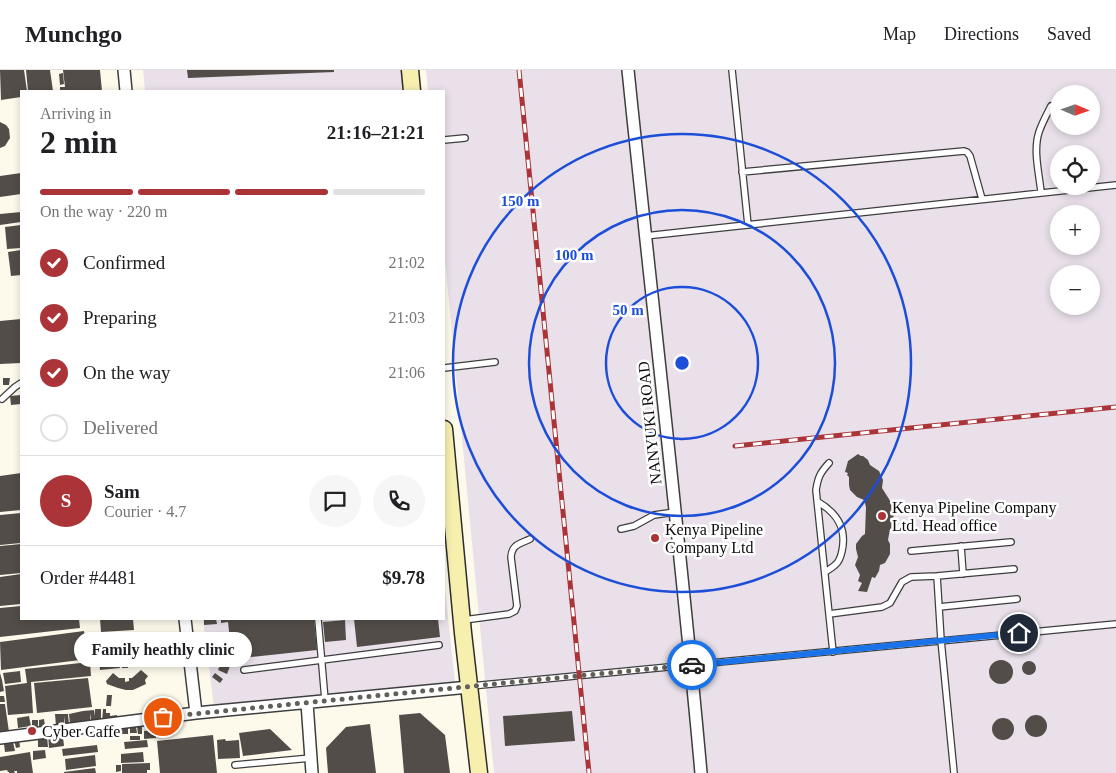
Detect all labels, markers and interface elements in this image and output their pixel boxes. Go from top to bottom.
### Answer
text: Munchgo [25,21,122,47]
text: Map [883,24,916,44]
text: Directions [944,24,1019,44]
text: Saved [1047,24,1091,44]
north arrow [1050,85,1100,135]
map controls [1050,85,1100,315]
text: Arriving in [40,105,112,122]
text: 21:16–21:21 [327,122,425,143]
text: 2 min [40,124,117,160]
button: locate [1050,145,1100,195]
text: 150 m [501,193,540,209]
text: On the way · 220 m [40,203,168,220]
button: + [1050,205,1100,255]
text: 100 m [555,247,594,263]
icon: check [40,249,68,277]
text: Confirmed [83,252,165,273]
text: 21:02 [389,254,425,271]
button: − [1050,265,1100,315]
text: 50 m [612,302,644,318]
icon: check [40,304,68,332]
text: Preparing [83,307,157,328]
text: 21:03 [389,309,425,326]
centre of rings [673,354,691,372]
icon: check [40,359,68,387]
street label: NANYUKI ROAD [635,360,664,485]
text: On the way [83,362,171,383]
text: 21:06 [389,364,425,381]
text: Delivered [83,417,158,438]
button: chat [309,475,361,527]
button: phone [373,475,425,527]
text: Sam [104,481,140,502]
text: S [61,490,71,511]
place label: Kenya Pipeline Company Ltd. Head office [892,499,1056,534]
text: Courier · 4.7 [104,503,186,520]
marker: Kenya Pipeline Company Ltd. Head office [876,510,888,522]
place label: Kenya Pipeline Company Ltd [665,521,763,557]
marker: Kenya Pipeline Company Ltd [649,532,661,544]
text: Order #4481 [40,567,137,588]
text: $9.78 [382,567,425,588]
pin [998,612,1040,654]
icon: home [1005,619,1033,647]
callout: Family heathly clinic [74,632,252,667]
courier [667,640,717,690]
text: Family heathly clinic [91,641,235,658]
icon: car [678,651,706,679]
pin [142,696,184,738]
icon: bag [149,703,177,731]
place label: Cyber Caffe [42,723,120,741]
marker: Cyber Caffe [26,725,38,737]

